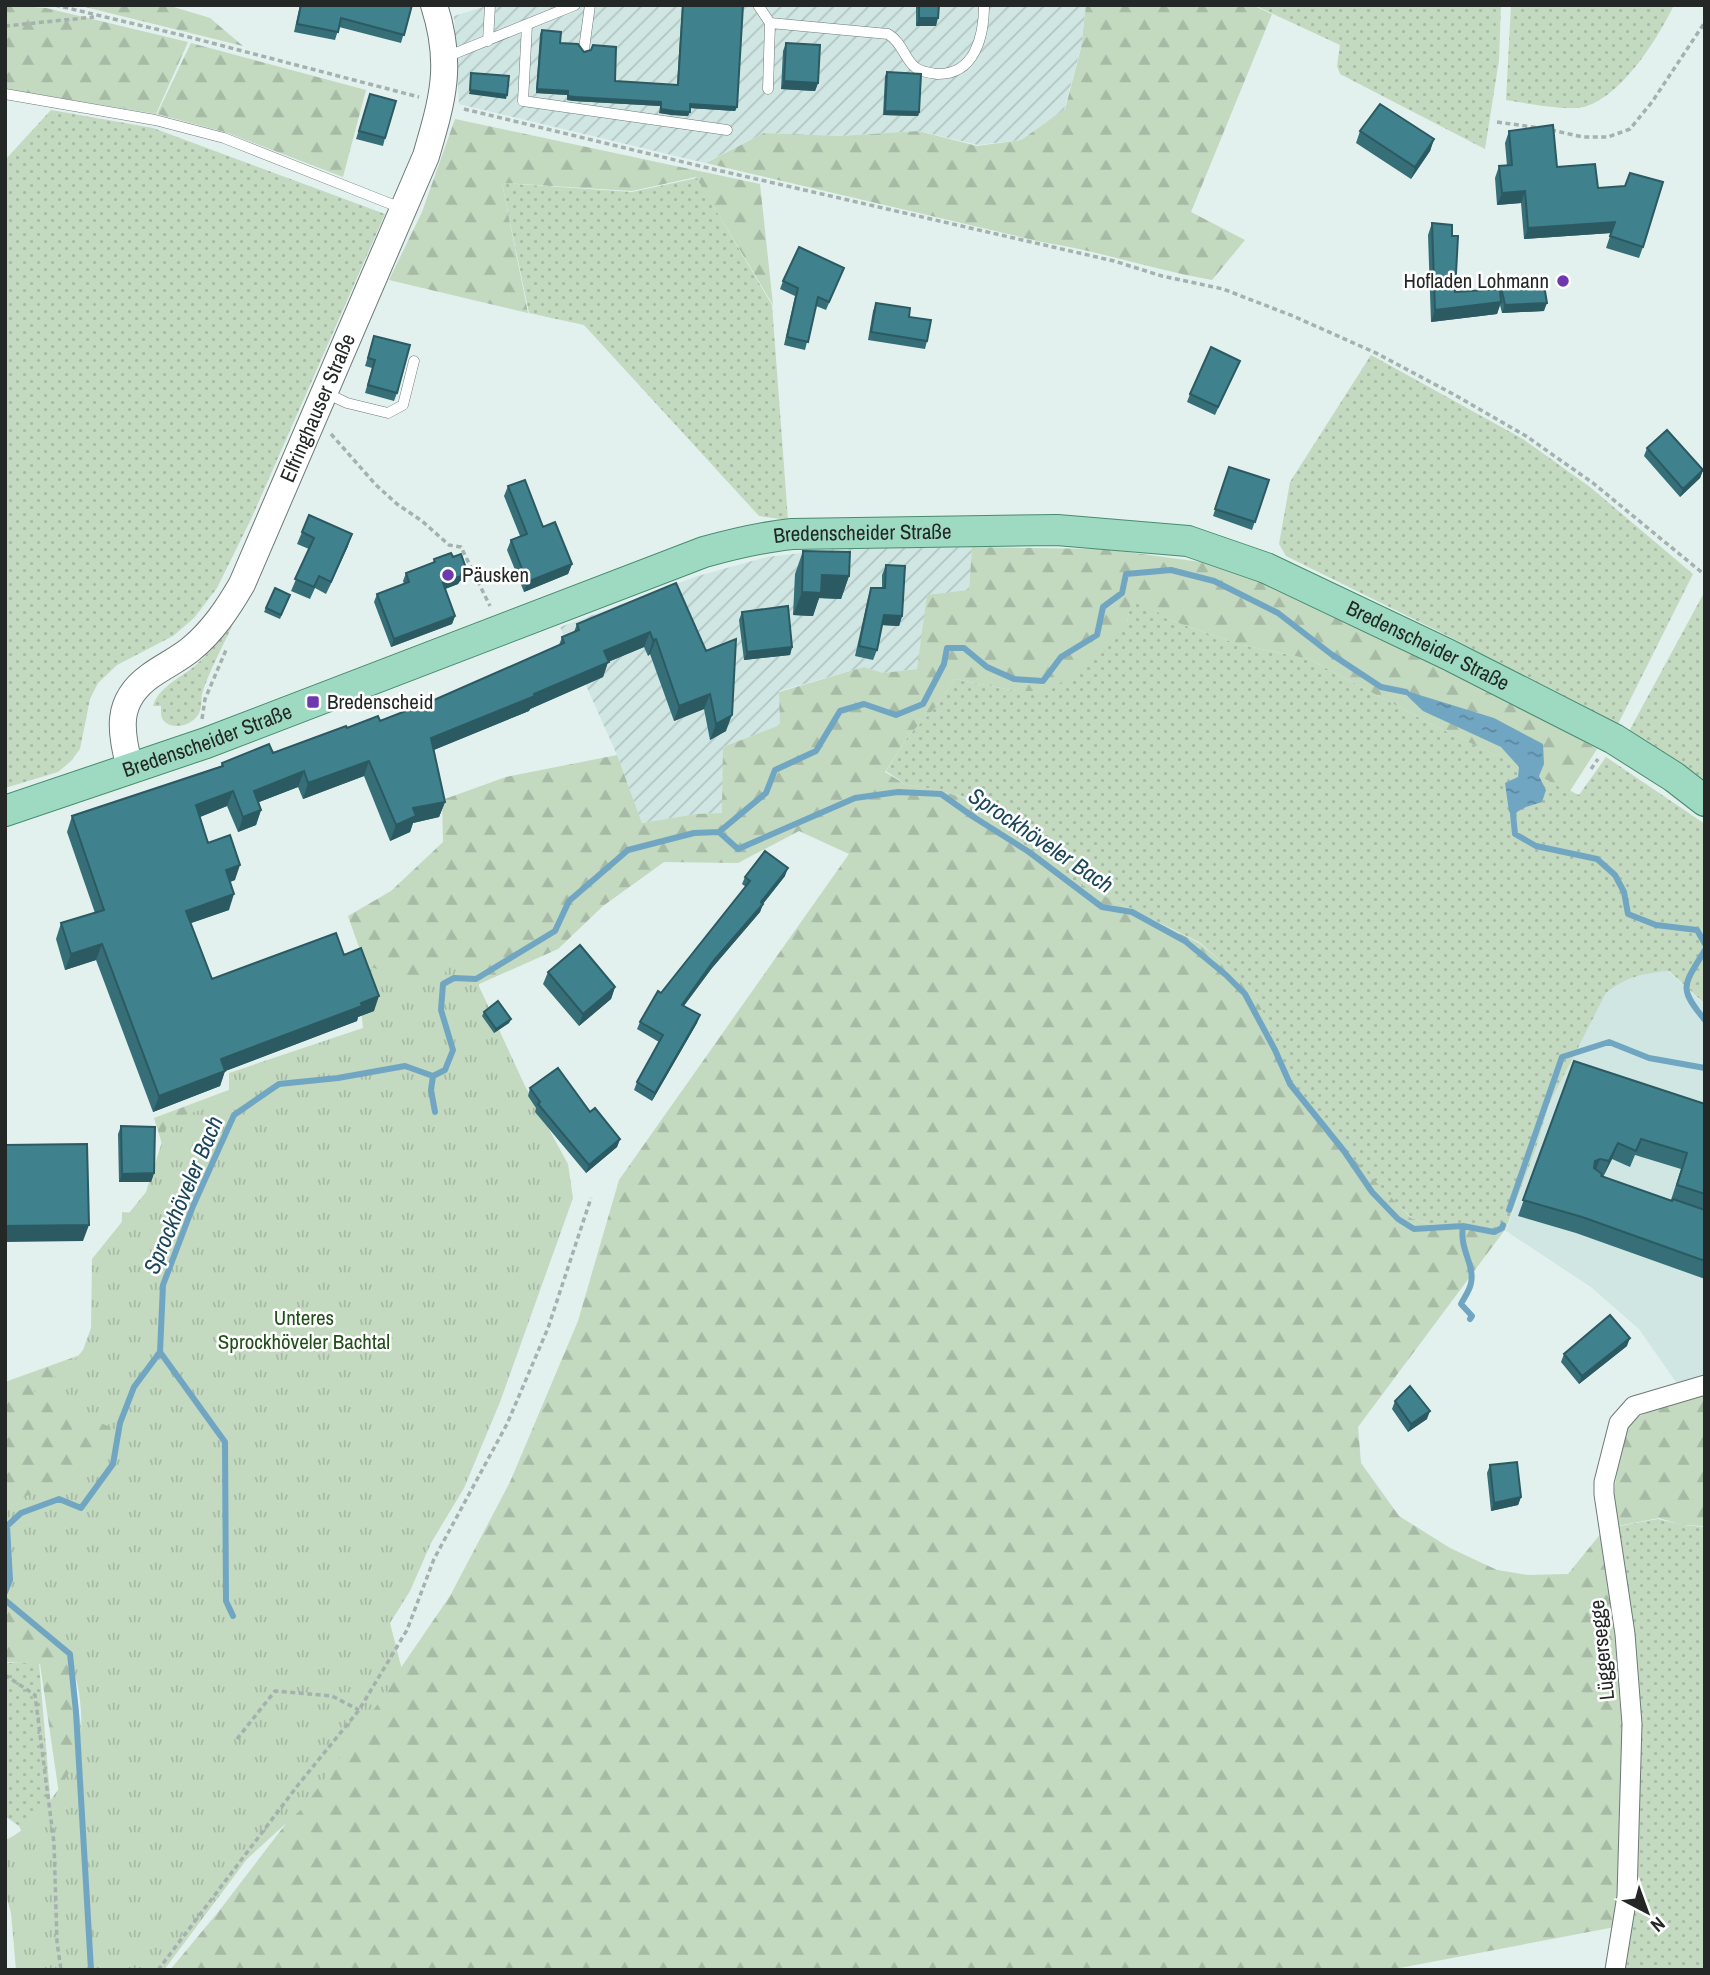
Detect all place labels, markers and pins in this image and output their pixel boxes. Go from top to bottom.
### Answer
place label: Hofladen Lohmann [1403,266,1549,295]
marker: Hofladen Lohmann [1555,273,1571,289]
place label: Päusken [462,560,529,589]
marker: Päusken [440,567,456,583]
place label: Bredenscheid [327,687,433,716]
marker: Bredenscheid [305,694,321,710]

